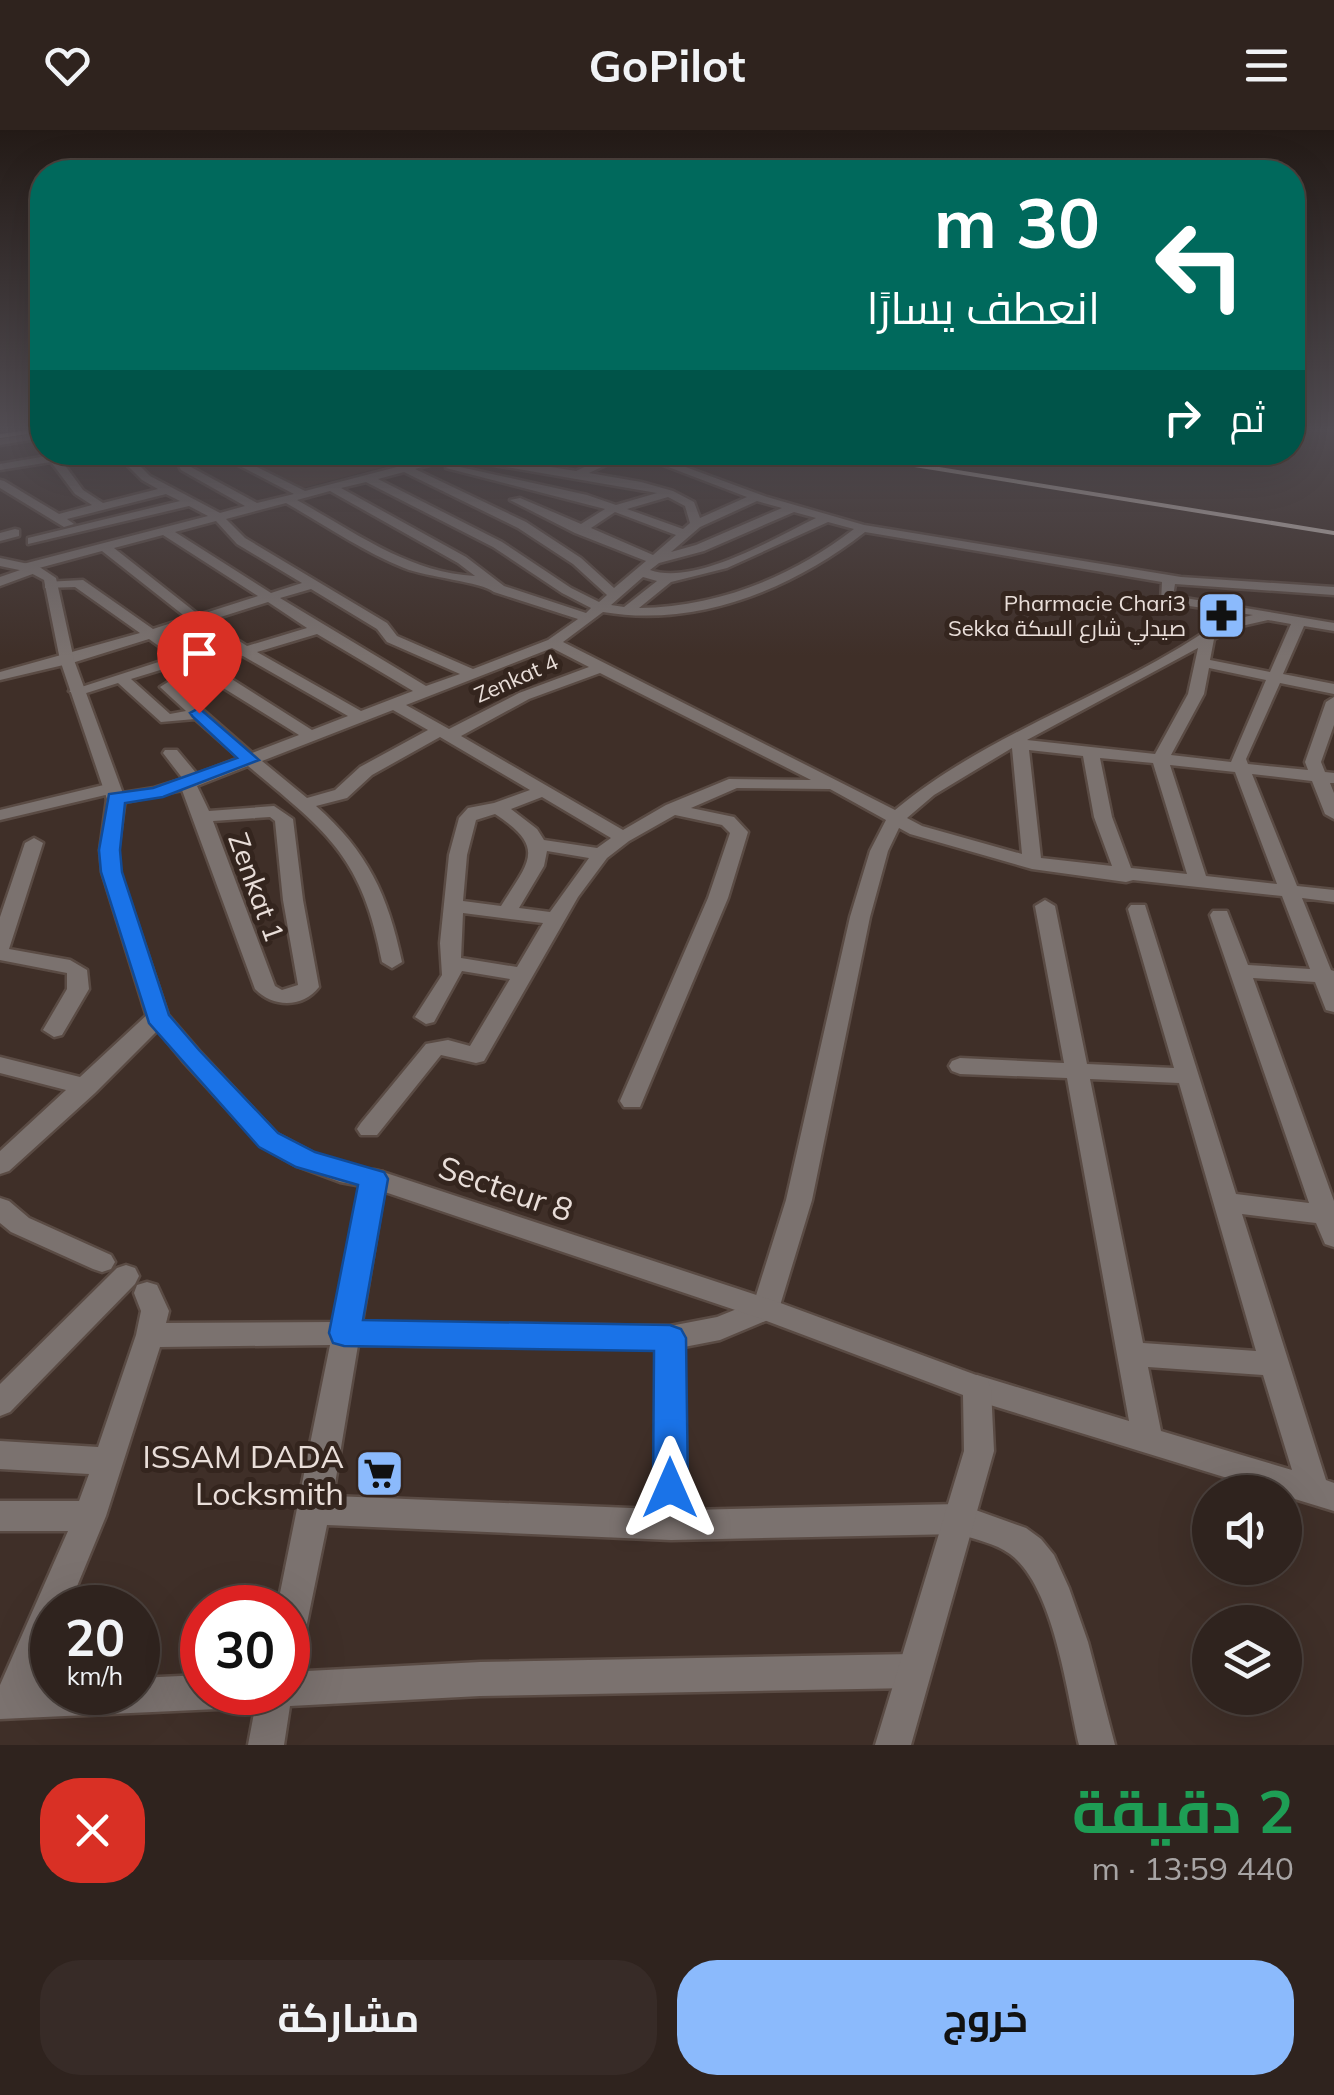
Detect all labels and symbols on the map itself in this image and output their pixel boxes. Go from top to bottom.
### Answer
place label: Pharmacie Chari3 Sekka صيدلي شارع السكة [948,589,1186,645]
pharmacy icon: Pharmacie Chari3 Sekka صيدلي شارع السكة [1195,590,1247,642]
pin [157,611,242,714]
street label: Zenkat 4 [470,647,562,709]
street label: Zenkat 1 [221,828,293,946]
street label: Secteur 8 [434,1146,578,1230]
place label: ISSAM DADA Locksmith [143,1436,344,1513]
position arrow [618,1436,722,1540]
supermarket icon: ISSAM DADA Locksmith [353,1448,405,1500]
speed limit sign: 30 [180,1585,310,1715]

